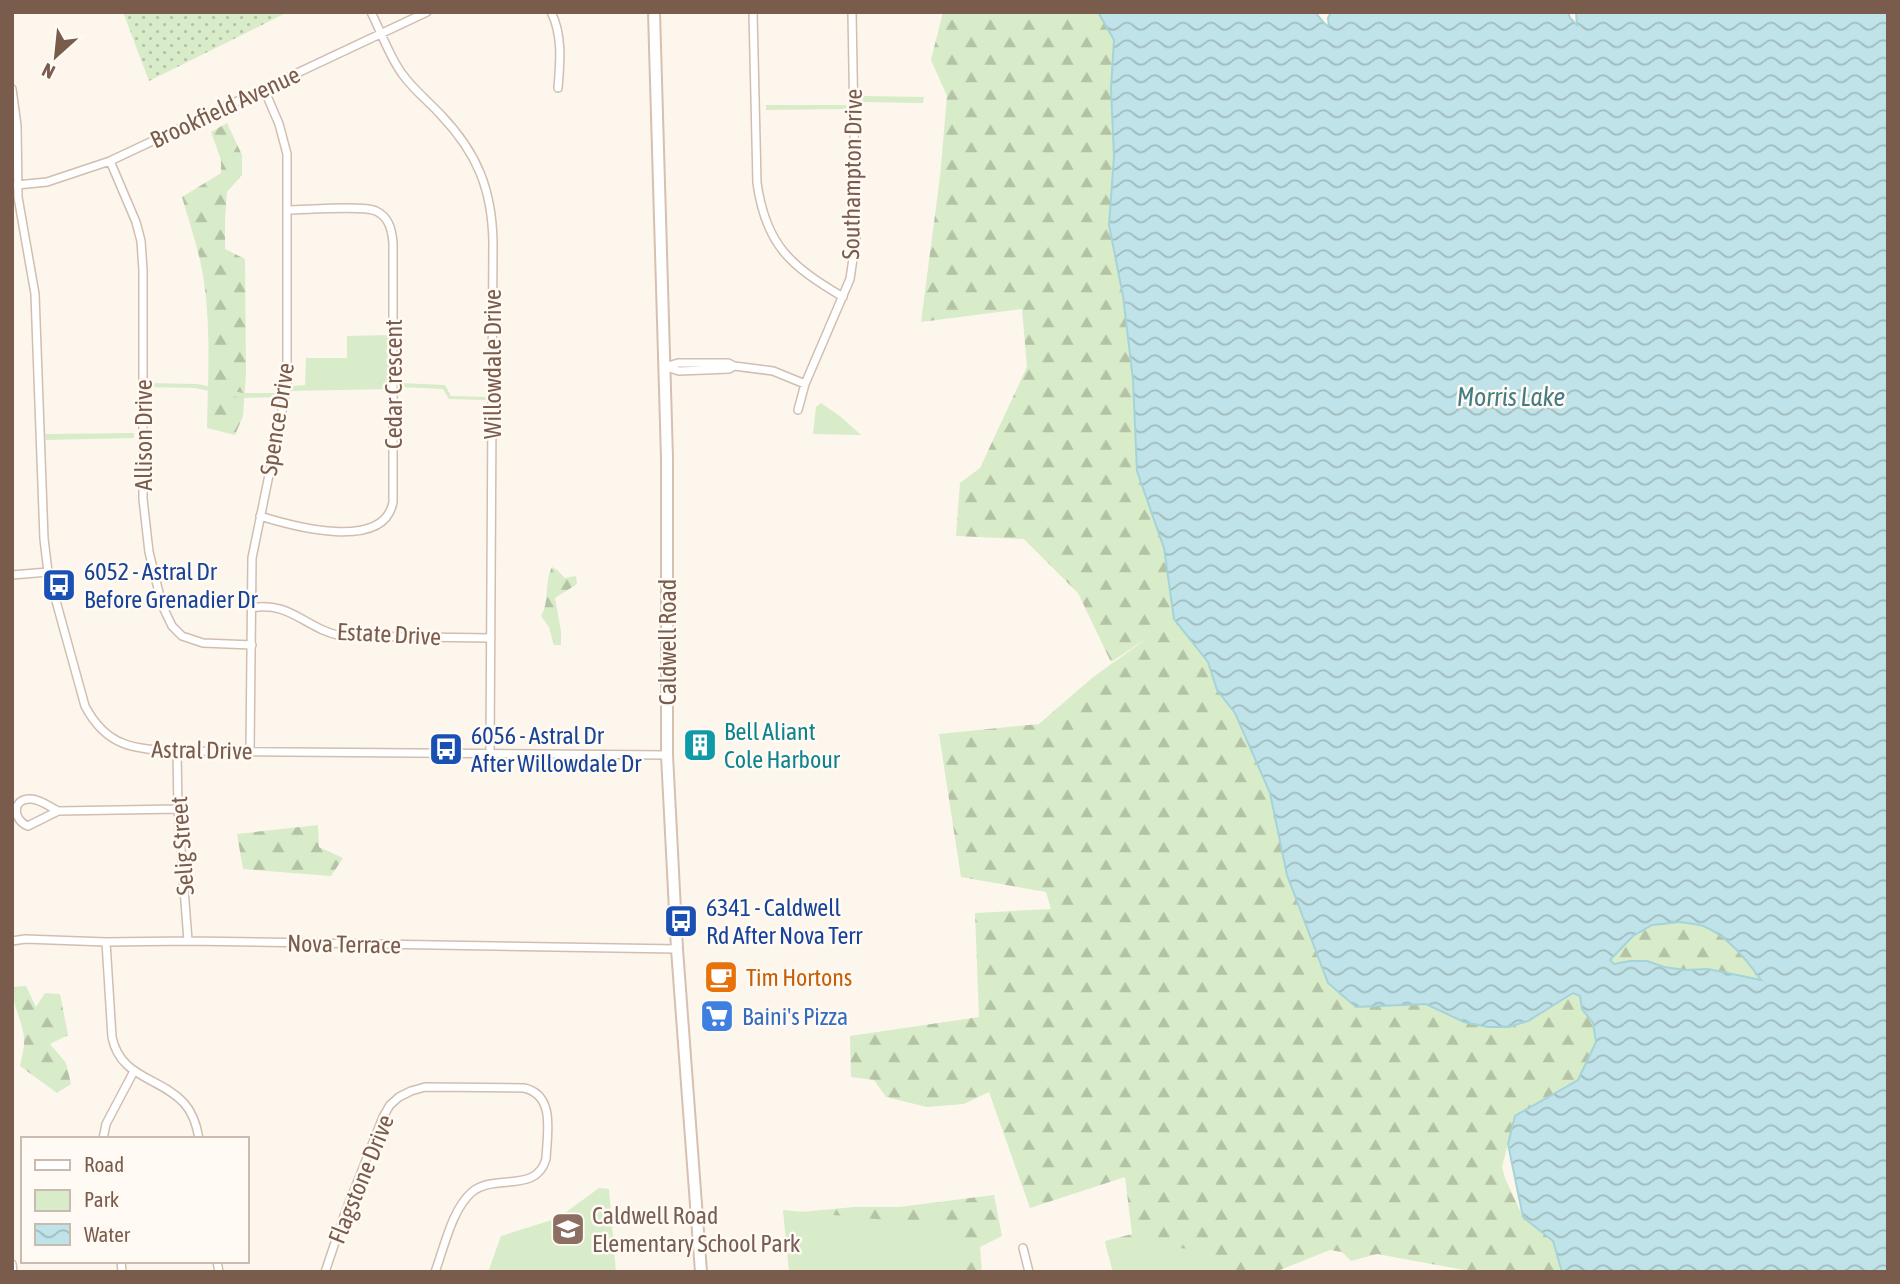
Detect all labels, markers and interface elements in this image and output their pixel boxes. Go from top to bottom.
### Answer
north arrow [21,21,91,91]
text: N [38,59,58,83]
street label: Brookfield Avenue [146,61,304,153]
street label: Southampton Drive [837,88,867,260]
street label: Willowdale Drive [479,289,506,439]
street label: Cedar Crescent [380,319,407,449]
street label: Spence Drive [255,361,299,477]
street label: Allison Drive [130,379,157,491]
water label: Morris Lake [1457,382,1565,412]
place label: 6052 - Astral Dr Before Grenadier Dr [84,558,259,613]
bus stop icon: 6052 - Astral Dr Before Grenadier Dr [40,566,78,604]
street label: Caldwell Road [654,579,681,705]
street label: Estate Drive [336,618,442,650]
place label: Bell Aliant Cole Harbour [724,718,841,773]
place label: 6056 - Astral Dr After Willowdale Dr [471,722,642,777]
building icon: Bell Aliant Cole Harbour [681,726,719,764]
bus stop icon: 6056 - Astral Dr After Willowdale Dr [427,730,465,768]
street label: Astral Drive [151,736,253,764]
street label: Selig Street [165,796,199,896]
place label: 6341 - Caldwell Rd After Nova Terr [706,894,863,949]
bus stop icon: 6341 - Caldwell Rd After Nova Terr [662,902,700,940]
street label: Nova Terrace [287,930,401,958]
cafe icon: Tim Hortons [702,958,740,996]
place label: Tim Hortons [746,964,852,991]
supermarket icon: Baini's Pizza [698,997,736,1035]
place label: Baini's Pizza [742,1003,848,1030]
street label: Flagstone Drive [323,1111,399,1247]
legend [21,1137,248,1263]
text: Road [84,1152,124,1176]
text: Park [84,1187,119,1211]
place label: Caldwell Road Elementary School Park [592,1202,801,1257]
school or university icon: Caldwell Road Elementary School Park [549,1210,587,1248]
text: Water [84,1222,131,1246]

